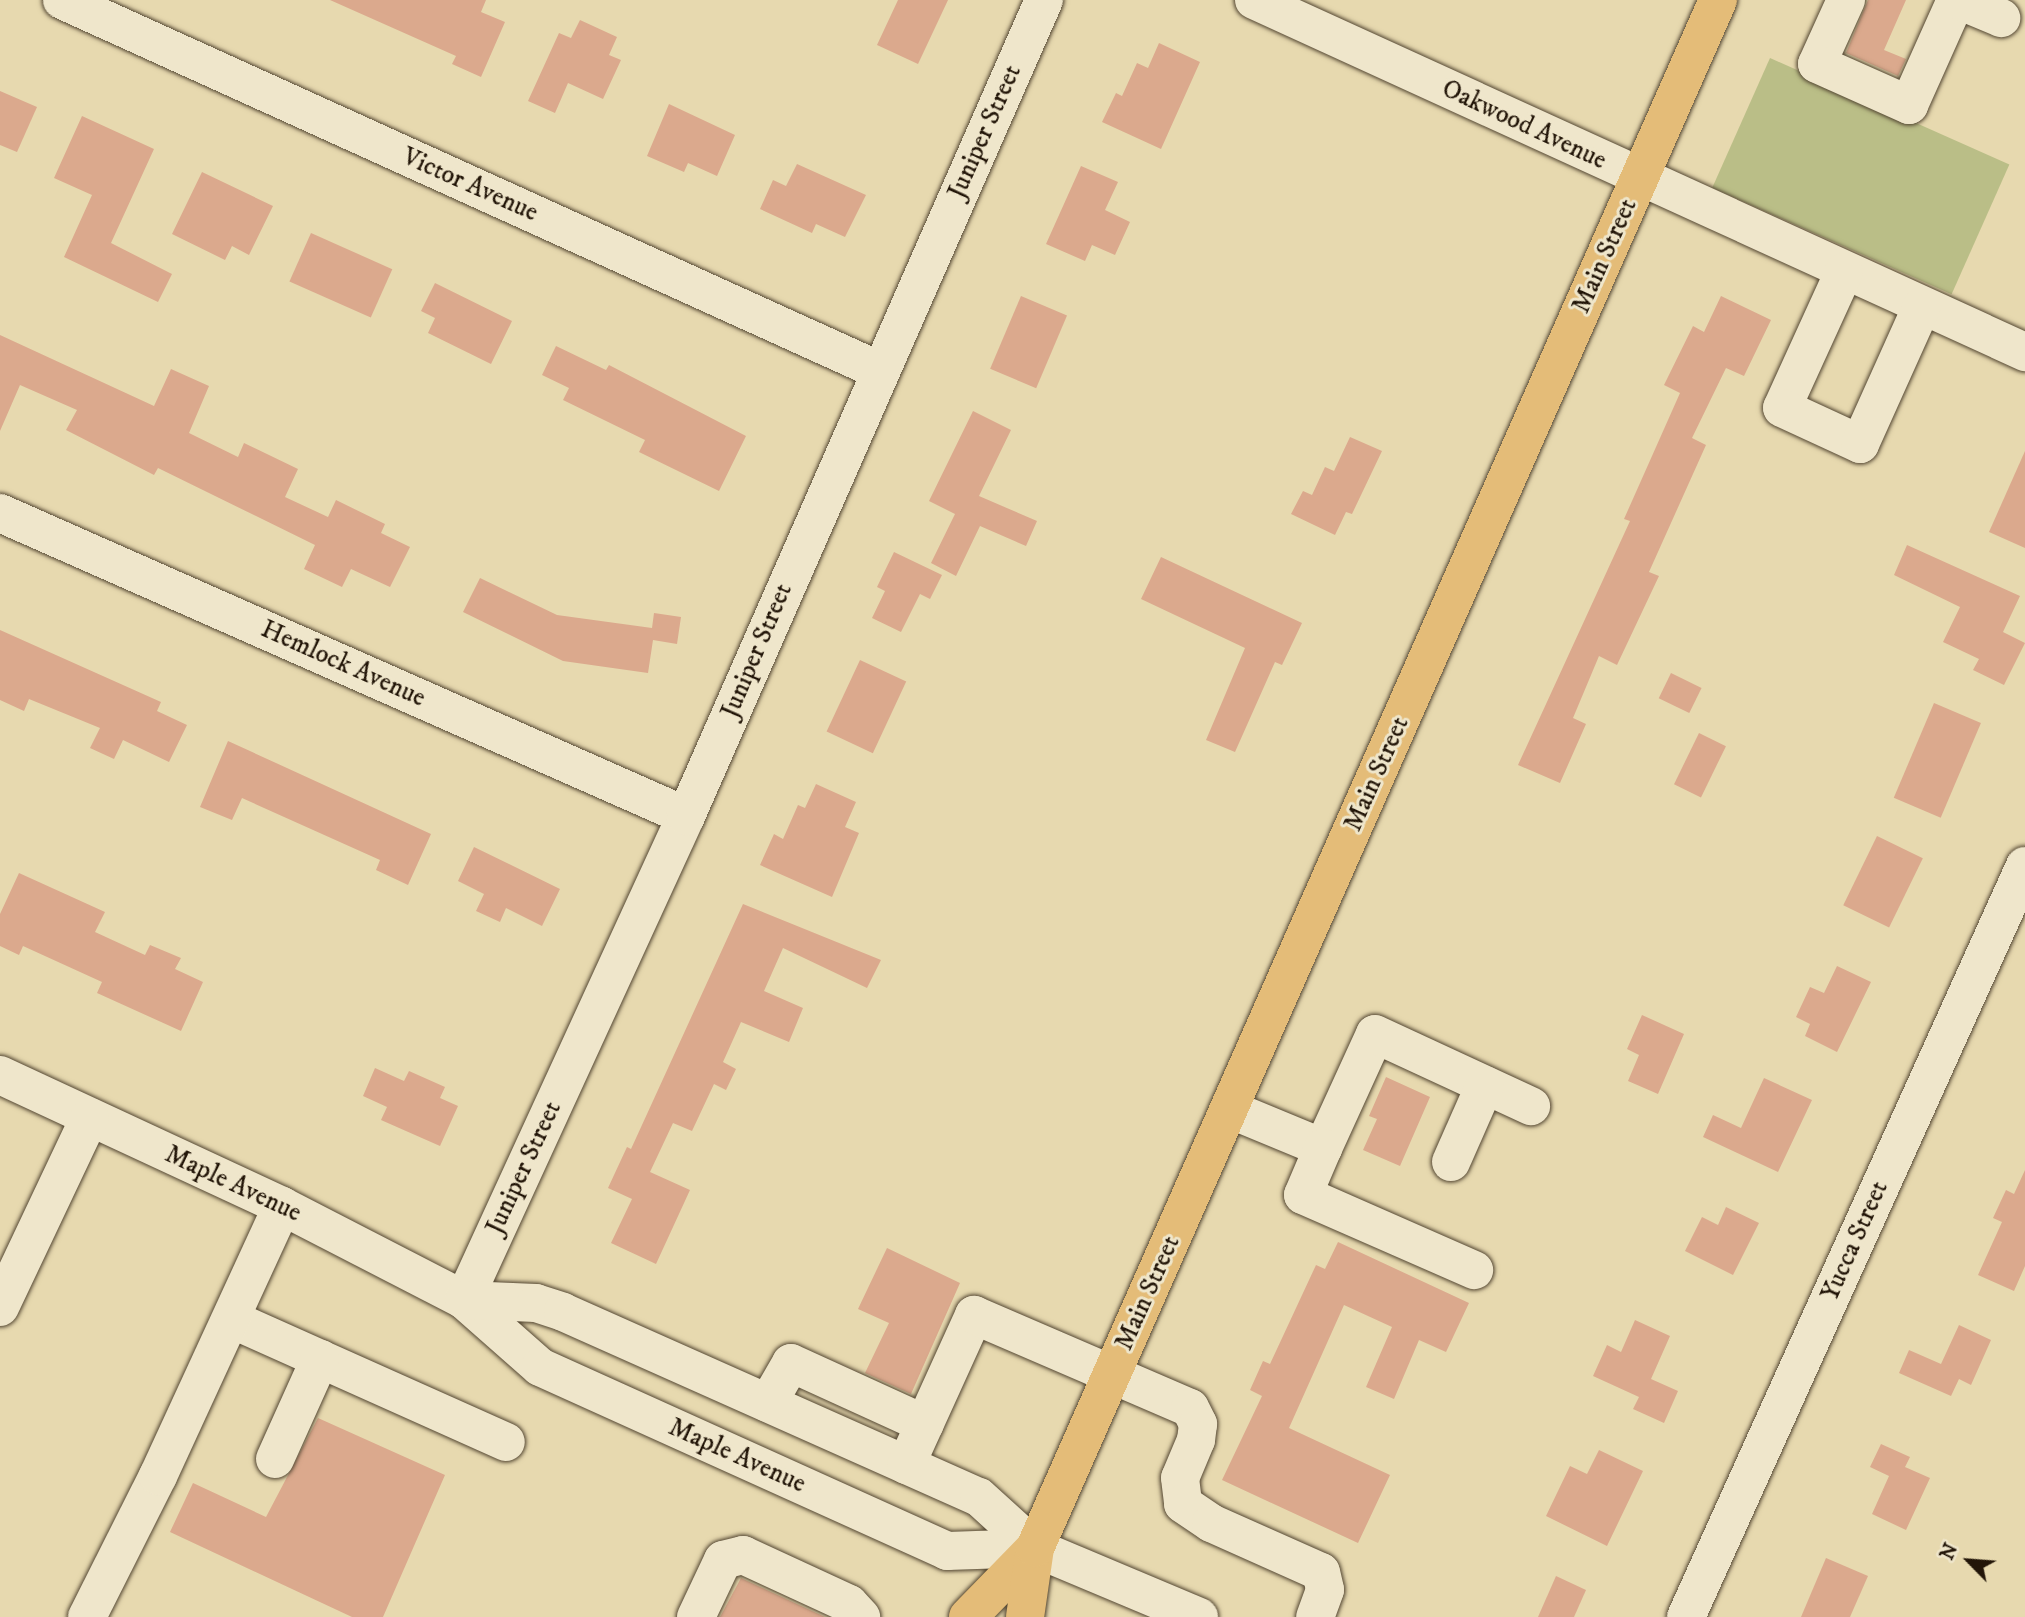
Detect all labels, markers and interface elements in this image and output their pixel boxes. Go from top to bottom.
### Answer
street label: Juniper Street [942,60,1028,204]
street label: Oakwood Avenue [1437,73,1611,177]
street label: Victor Avenue [397,141,543,229]
street label: Main Street [1566,194,1644,318]
street label: Juniper Street [715,579,799,723]
street label: Hemlock Avenue [256,614,430,714]
street label: Main Street [1338,712,1416,836]
street label: Juniper Street [480,1096,568,1240]
street label: Maple Avenue [160,1139,306,1229]
street label: Yucca Street [1815,1176,1895,1306]
street label: Main Street [1109,1231,1187,1355]
street label: Maple Avenue [664,1412,810,1500]
north arrow [1934,1526,2004,1596]
text: N [1936,1540,1963,1564]

